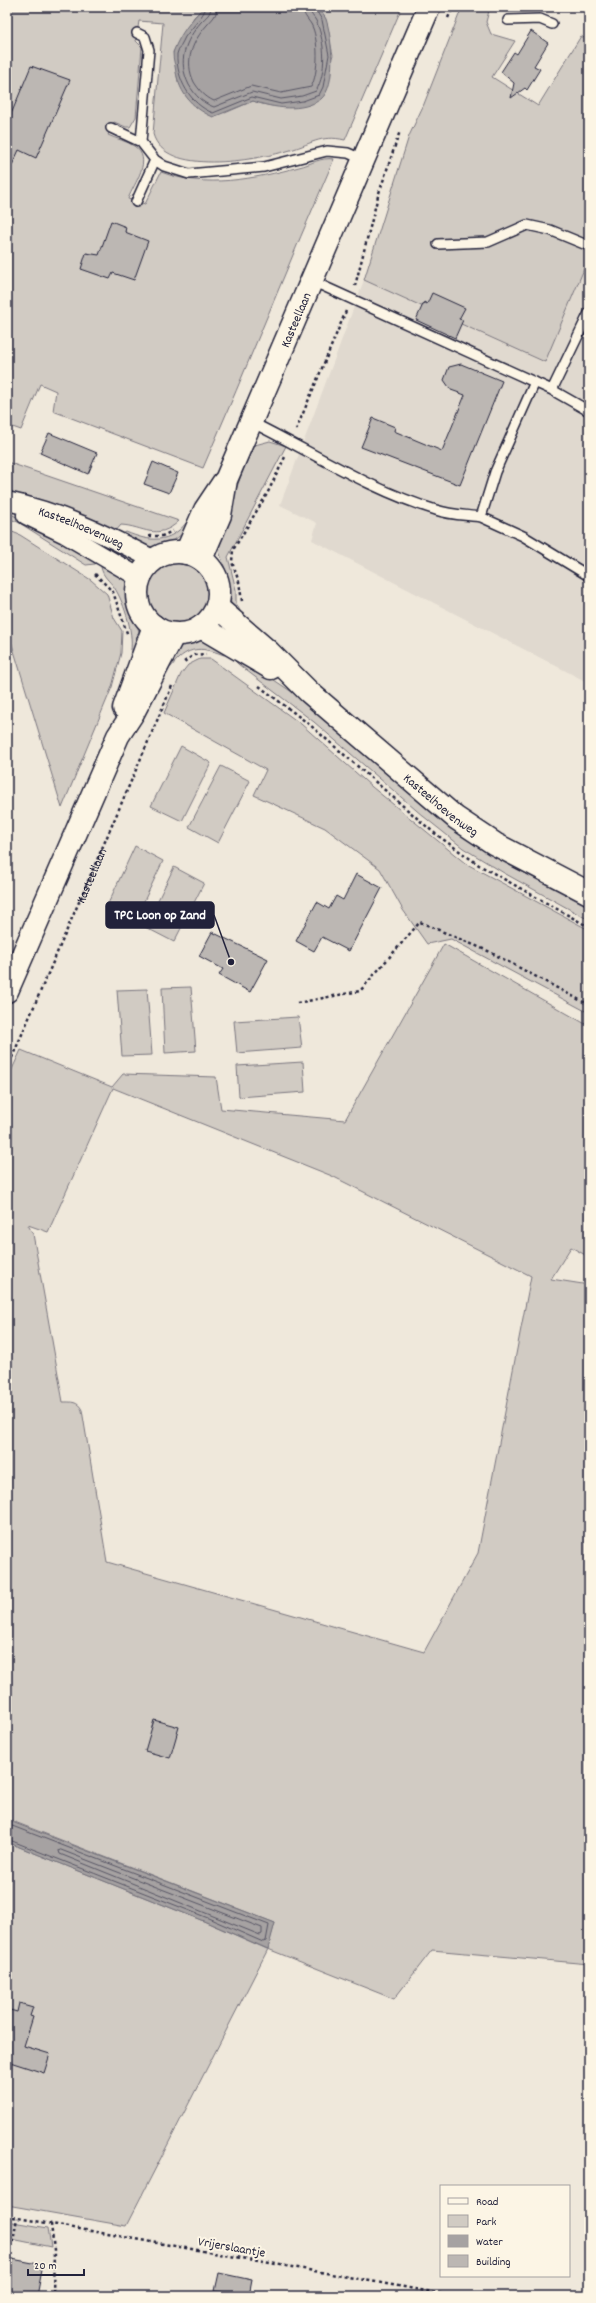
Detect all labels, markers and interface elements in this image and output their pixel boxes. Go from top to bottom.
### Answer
street label: Kasteellaan [277,290,317,351]
street label: Kasteelhoevenweg [36,503,127,555]
street label: Kasteelhoevenweg [398,770,482,842]
street label: Kasteellaan [73,846,113,907]
callout: TPC Loon op Zand [106,902,214,928]
text: TPC Loon op Zand [114,906,206,926]
legend [440,2185,570,2277]
text: Road [476,2194,498,2211]
text: Park [476,2214,497,2231]
street label: Vrijerslaantje [196,2233,267,2264]
text: Water [476,2234,503,2251]
scale bar [28,2251,84,2277]
text: Building [476,2254,511,2271]
text: 20 m [34,2258,57,2275]

